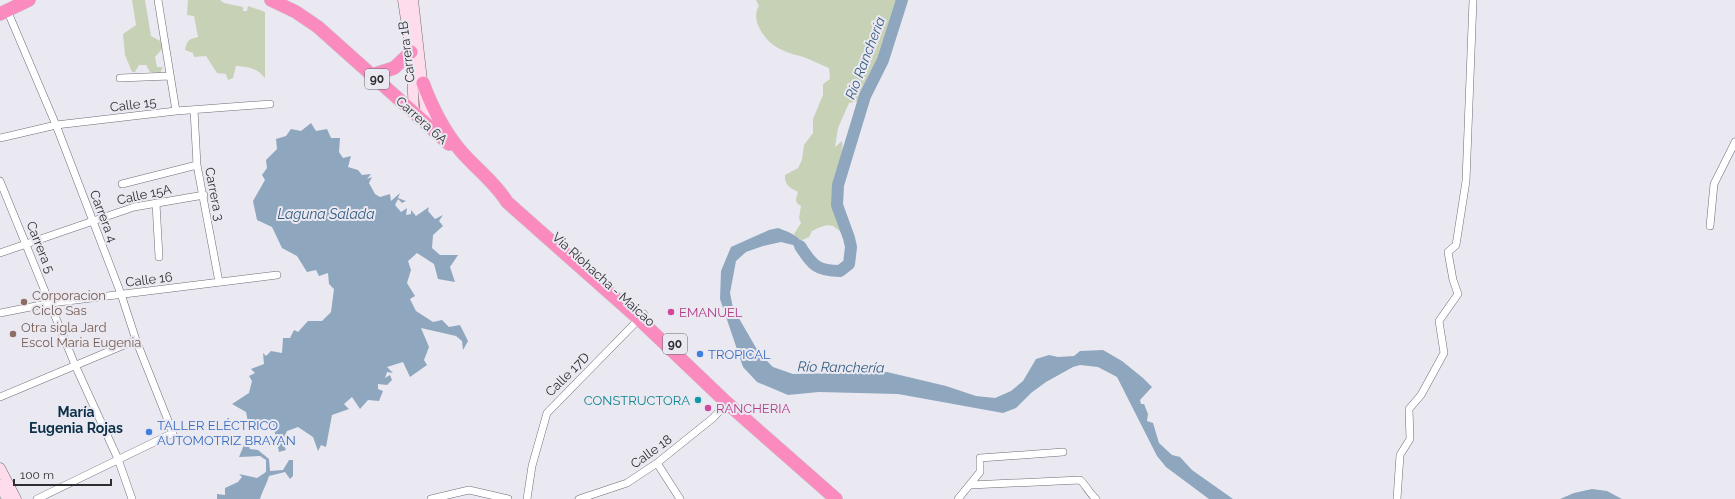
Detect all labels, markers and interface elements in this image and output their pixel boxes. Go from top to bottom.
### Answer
water label: Río Ranchería [842,15,888,101]
street label: Carrera 1B [395,20,418,83]
road number: 90 [365,69,389,89]
street label: Carrera 6A [393,93,451,147]
street label: Calle 15 [109,94,157,115]
street label: Carrera 3 [202,166,227,222]
street label: Calle 15A [115,181,173,208]
street label: Carrera 4 [87,188,120,244]
water label: Laguna Salada [277,206,375,222]
street label: Carrera 5 [23,219,58,275]
street label: Vía Riohacha - Maicao [549,229,658,330]
street label: Calle 16 [125,269,174,290]
place label: Corporacion Ciclo Sas [32,288,106,318]
marker: Corporacion Ciclo Sas [19,297,29,307]
place label: EMANUEL [679,305,743,320]
marker: EMANUEL [666,307,676,317]
place label: Otra sigla Jard Escol Maria Eugenia [21,320,141,350]
marker: Otra sigla Jard Escol Maria Eugenia [8,329,18,339]
road number: 90 [663,334,687,354]
place label: TROPICAL [708,347,771,362]
street label: Calle 17D [542,349,592,399]
marker: TROPICAL [695,349,705,359]
water label: Río Ranchería [797,358,885,376]
place label: CONSTRUCTORA [584,393,690,408]
marker: CONSTRUCTORA [693,395,703,405]
place label: RANCHERIA [716,401,790,416]
marker: RANCHERIA [703,403,713,413]
district label: María Eugenia Rojas [29,404,123,436]
place label: TALLER ELÉCTRICO AUTOMOTRIZ BRAYAN [157,418,296,448]
marker: TALLER ELÉCTRICO AUTOMOTRIZ BRAYAN [144,427,154,437]
street label: Calle 18 [628,431,675,471]
scale bar [14,461,111,487]
text: 100 m [20,468,54,482]

